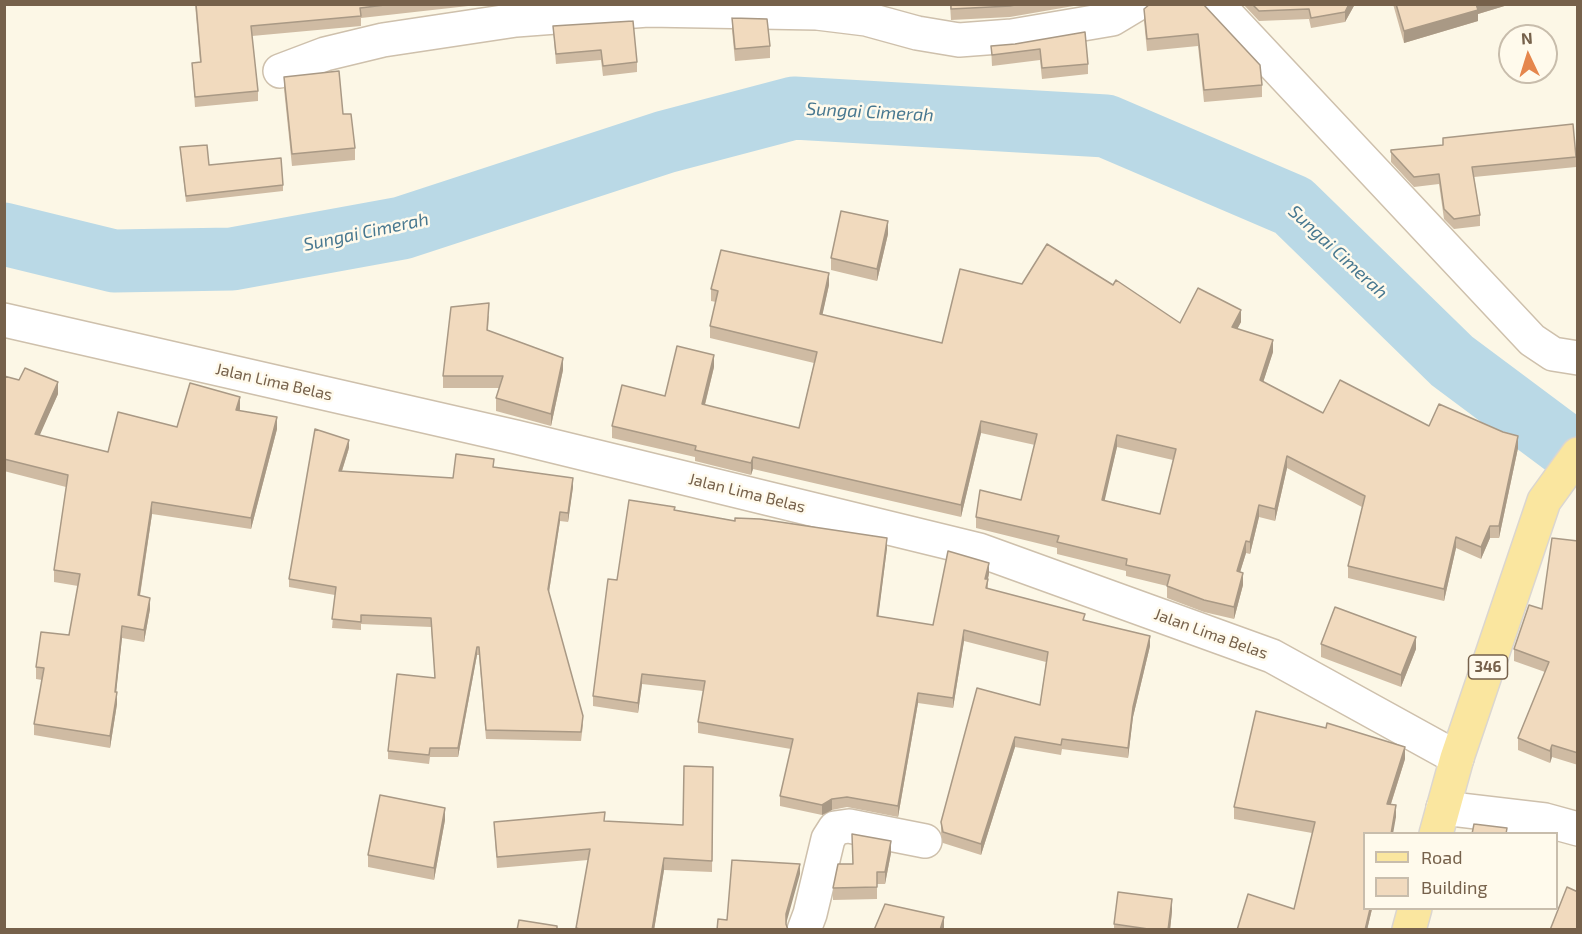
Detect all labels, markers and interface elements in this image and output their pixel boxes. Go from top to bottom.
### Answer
north arrow [1498,24,1558,84]
text: N [1520,28,1533,47]
water label: Sungai Cimerah [806,98,934,126]
water label: Sungai Cimerah [1284,201,1392,303]
water label: Sungai Cimerah [301,208,431,256]
street label: Jalan Lima Belas [214,359,334,405]
street label: Jalan Lima Belas [687,469,807,517]
street label: Jalan Lima Belas [1152,605,1270,663]
road number: 346 [1468,655,1508,679]
legend [1363,832,1558,910]
text: Road [1421,846,1462,868]
text: Building [1421,876,1488,898]

